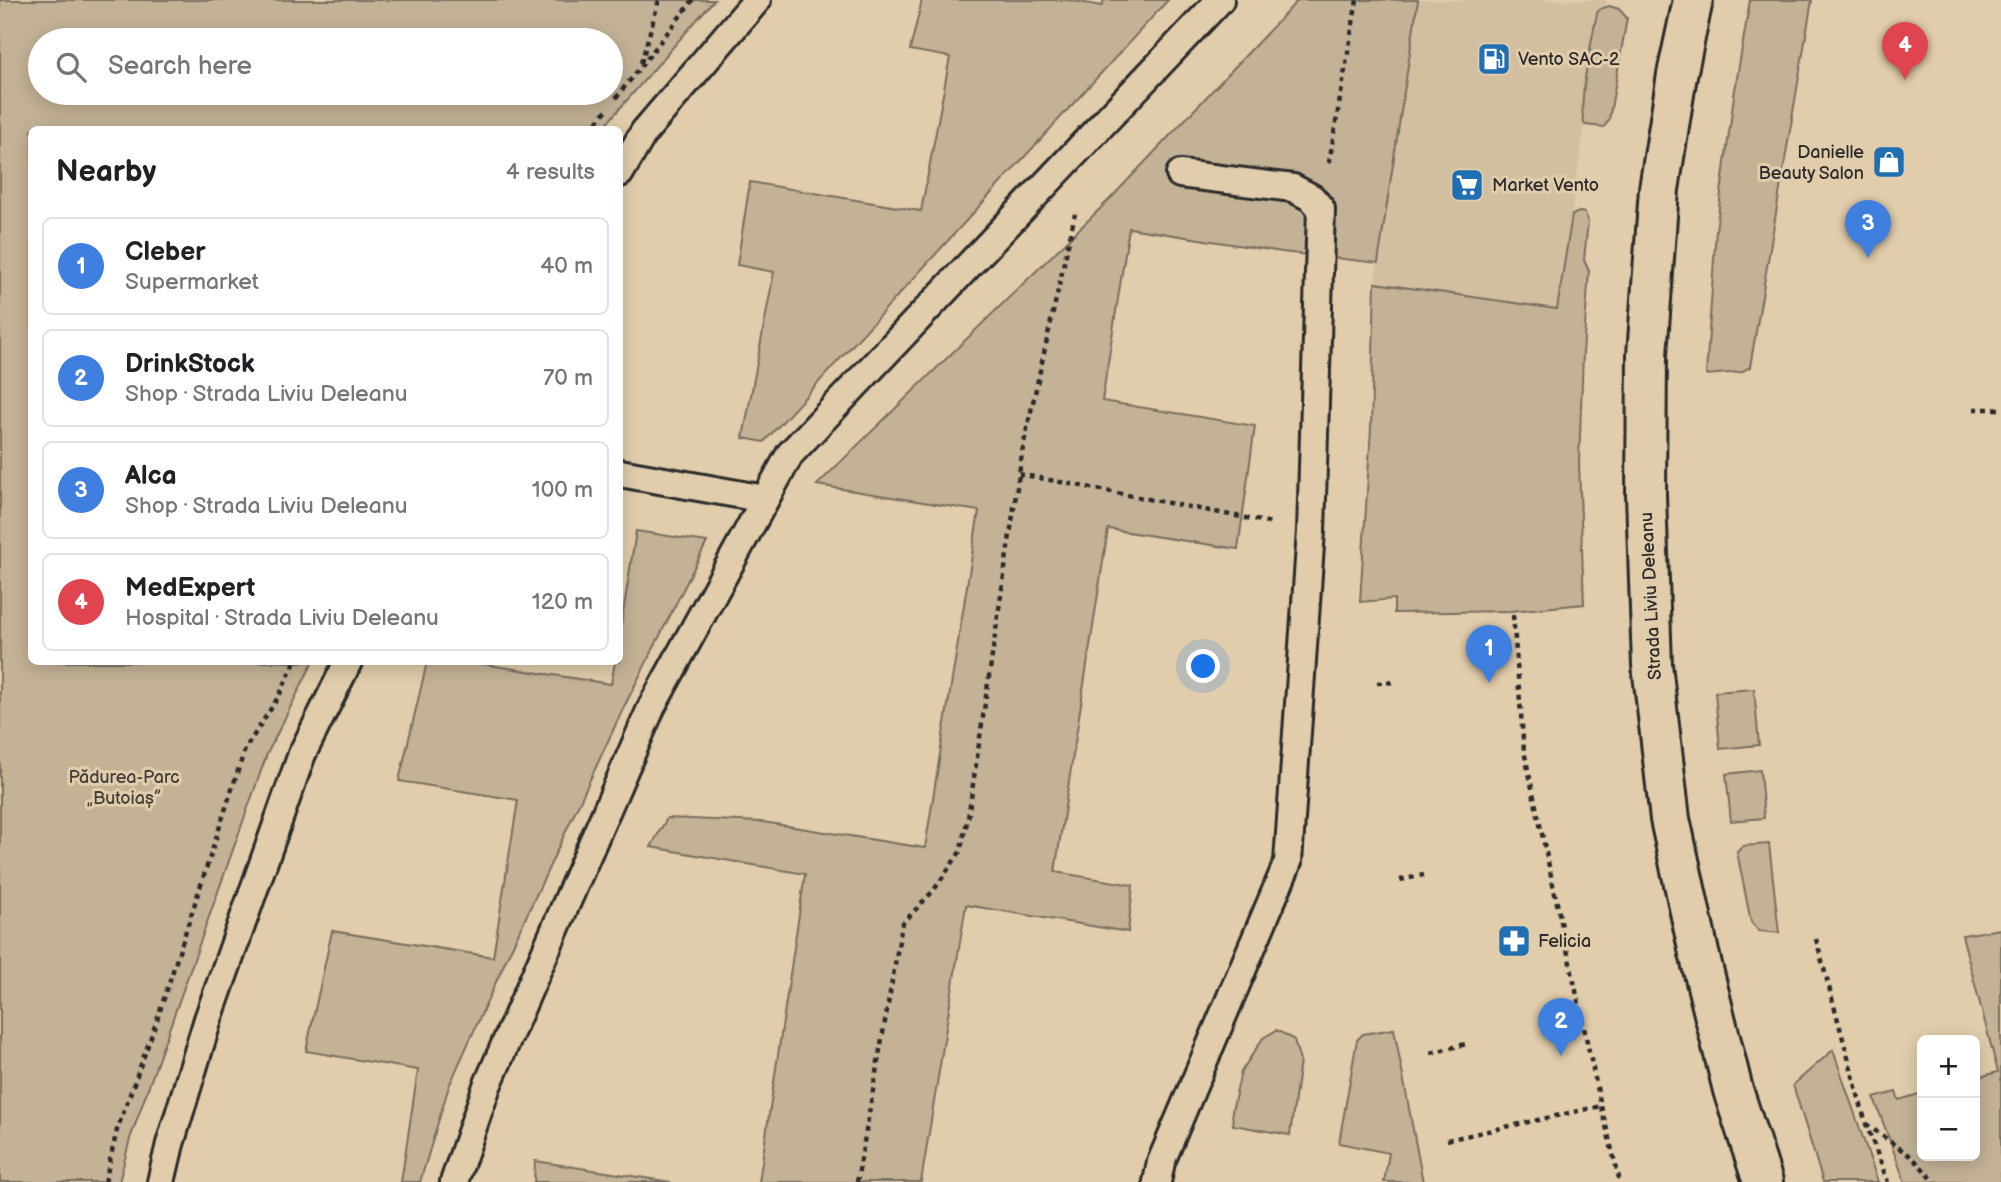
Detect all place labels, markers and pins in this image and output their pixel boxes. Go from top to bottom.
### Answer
pin: 4 [1882,22,1928,80]
fuel station icon: Vento SAC-2 [1475,40,1513,78]
place label: Vento SAC-2 [1518,49,1620,70]
place label: Danielle Beauty Salon [1758,142,1864,184]
shop icon: Danielle Beauty Salon [1870,143,1908,181]
supermarket icon: Market Vento [1448,166,1486,204]
place label: Market Vento [1492,175,1599,196]
pin: 3 [1845,200,1891,258]
pin: 1 [1466,625,1512,683]
pharmacy icon: Felicia [1495,922,1533,960]
place label: Felicia [1538,931,1591,952]
pin: 2 [1538,998,1584,1056]

